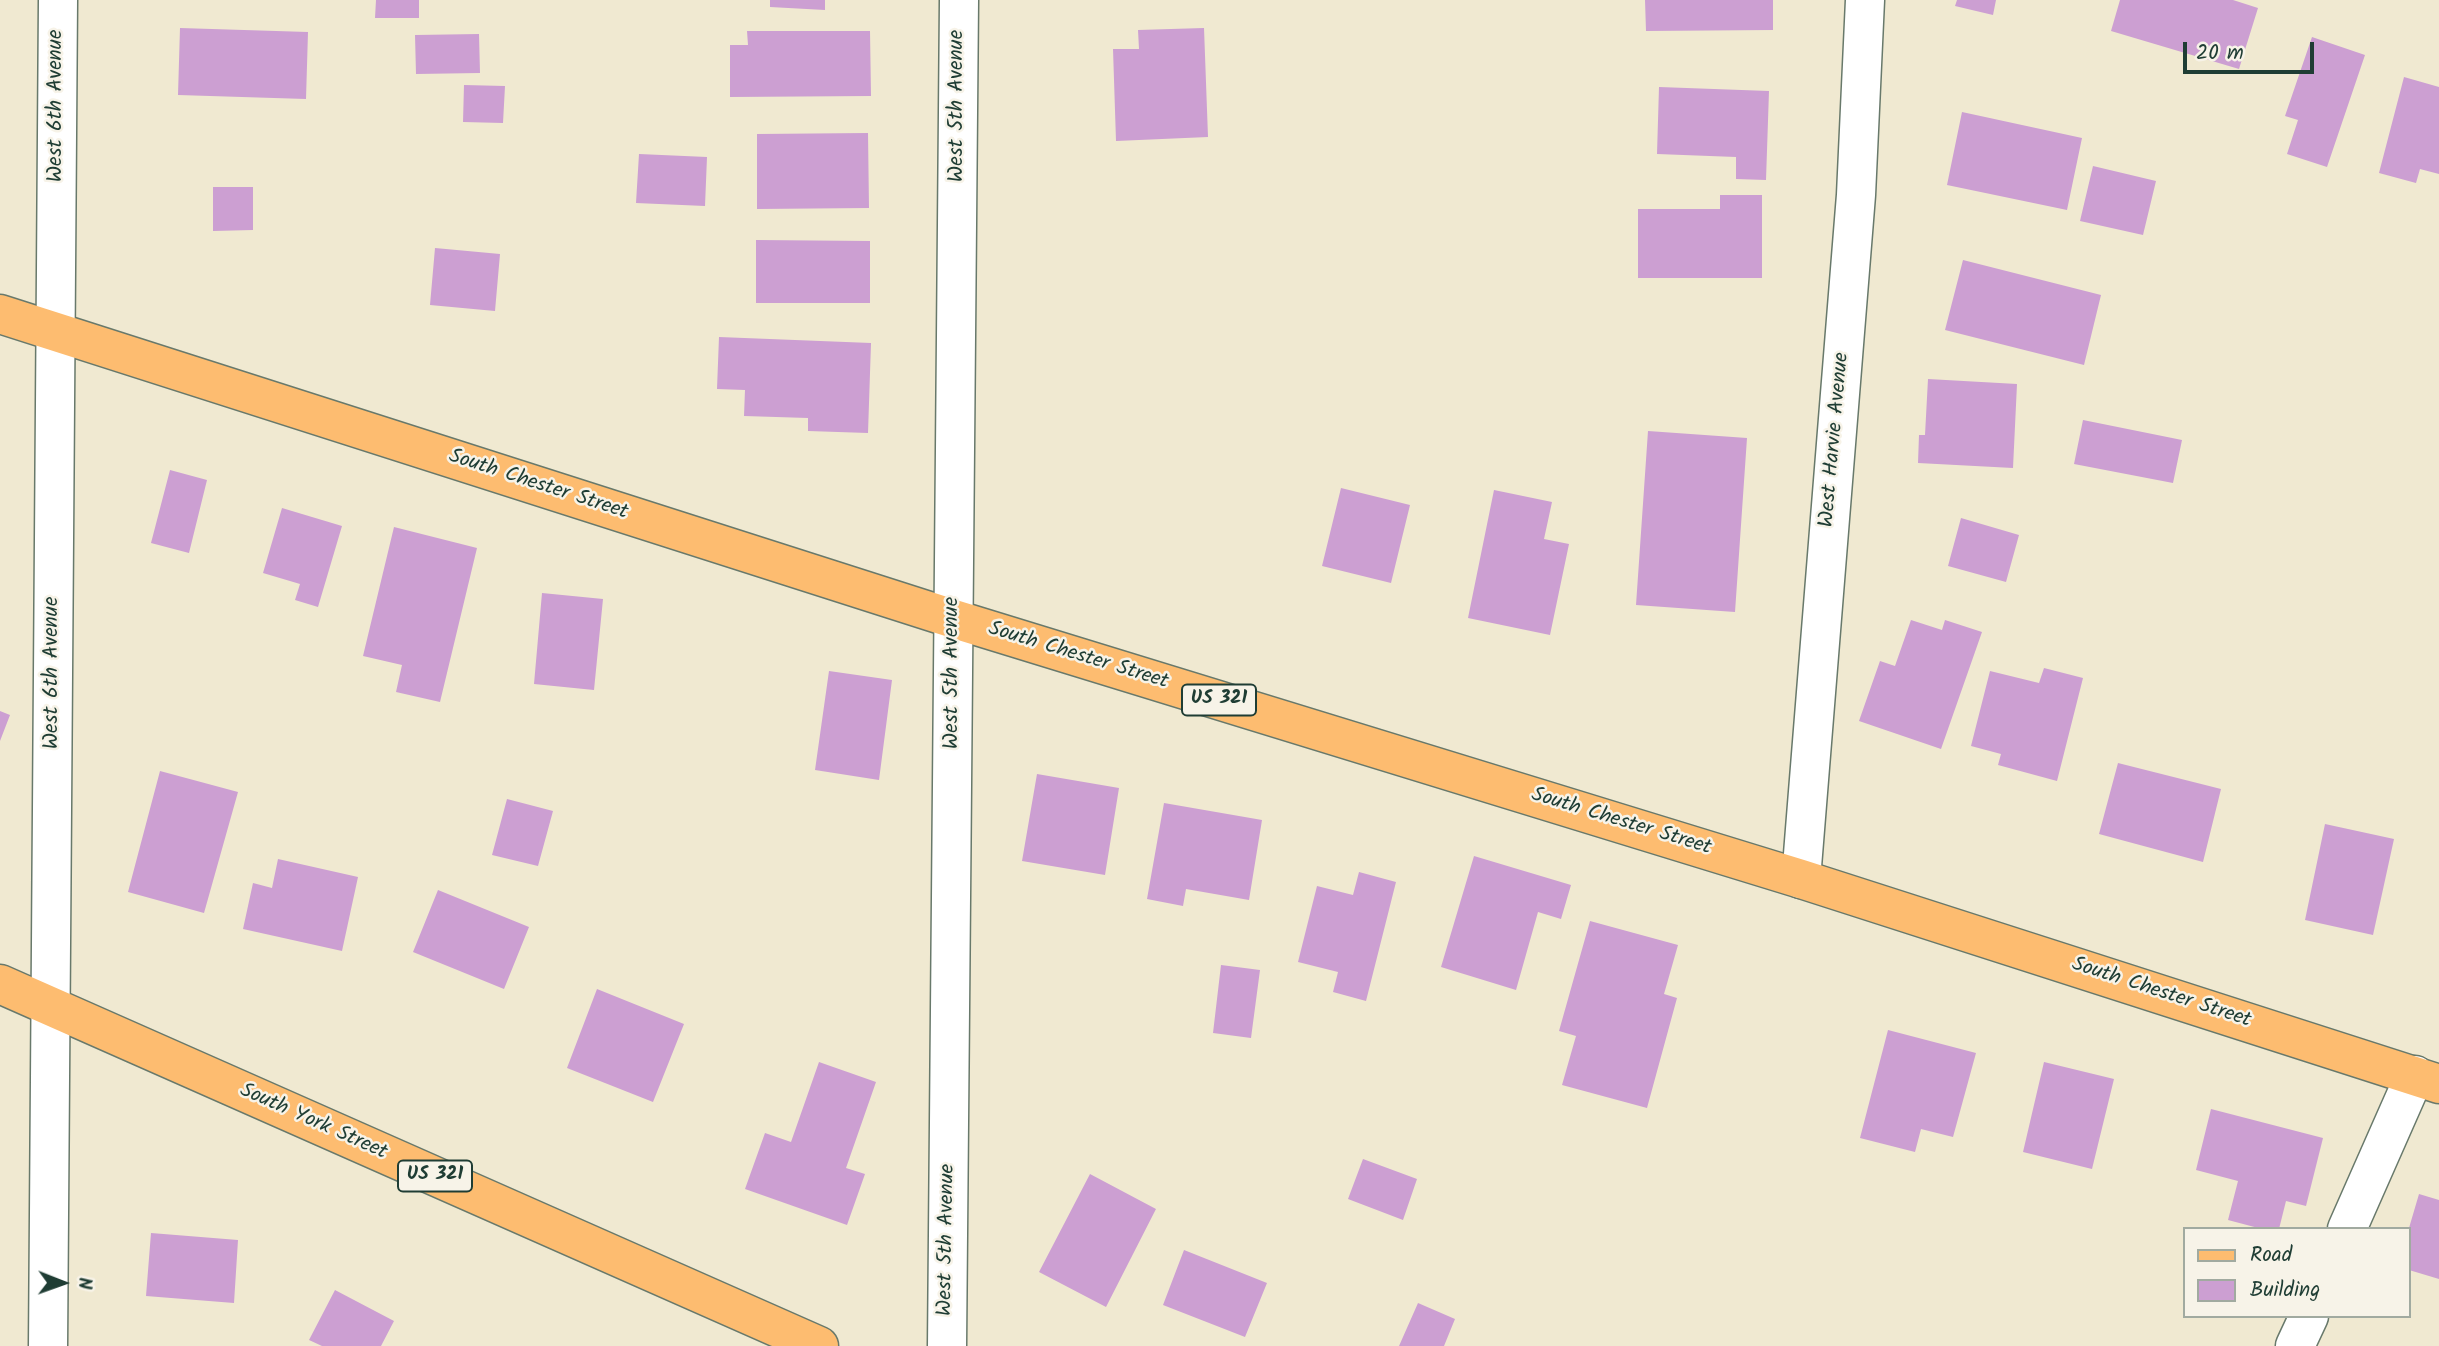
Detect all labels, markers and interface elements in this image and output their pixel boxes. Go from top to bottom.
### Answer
scale bar [2187,28,2318,72]
street label: West 6th Avenue [44,30,70,182]
street label: West 5th Avenue [945,30,971,182]
text: 20 m [2196,37,2244,70]
street label: West Harvie Avenue [1816,351,1856,529]
street label: South Chester Street [445,445,631,527]
street label: West 6th Avenue [40,597,66,749]
street label: West 5th Avenue [940,597,966,749]
street label: South Chester Street [985,618,1171,696]
road number: US 321 [1182,684,1256,716]
street label: South Chester Street [1528,784,1714,862]
street label: South Chester Street [2068,953,2254,1035]
street label: South York Street [235,1079,391,1167]
road number: US 321 [398,1160,472,1192]
street label: West 5th Avenue [934,1164,962,1316]
legend [2184,1227,2411,1318]
text: Road [2250,1239,2292,1272]
north arrow [28,1248,98,1318]
text: Building [2250,1274,2320,1307]
text: N [69,1277,99,1290]

